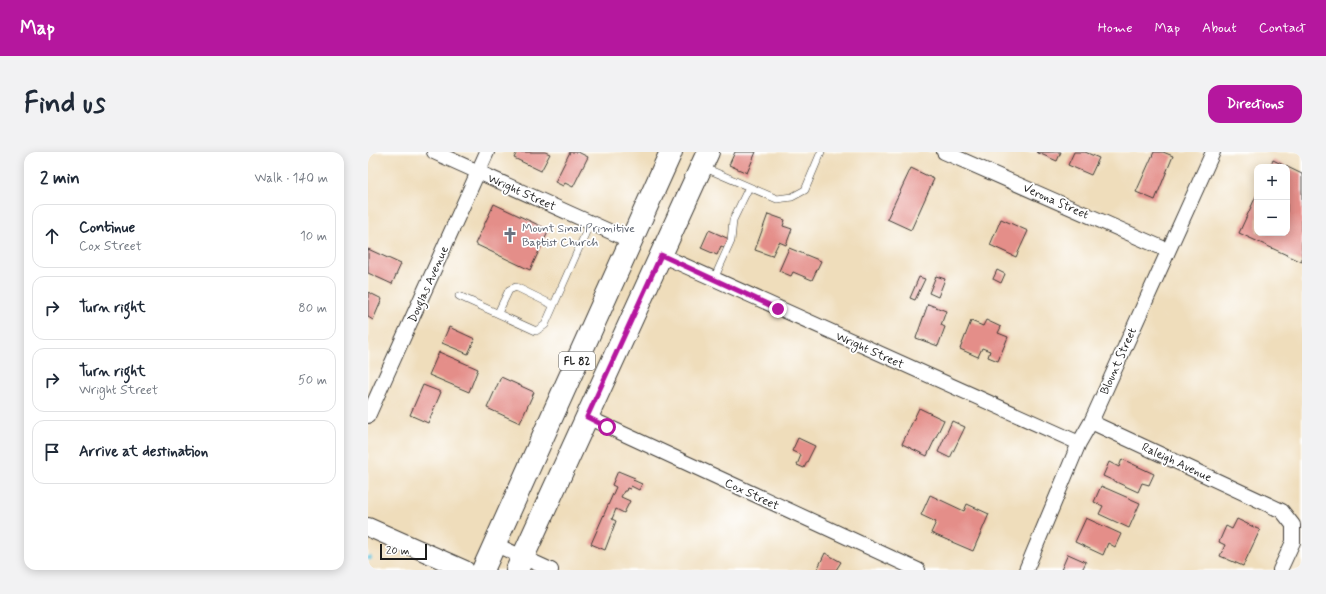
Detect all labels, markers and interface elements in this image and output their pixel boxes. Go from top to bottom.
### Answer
text: Map [20,16,55,41]
text: Home [1098,19,1132,37]
text: Map [1154,19,1180,37]
text: About [1202,19,1237,37]
text: Contact [1259,19,1306,37]
button: Directions [1208,85,1302,123]
text: Find us [24,86,105,123]
map controls [1254,164,1290,236]
button: + [1254,164,1290,200]
text: 2 min [40,167,80,189]
text: Walk · 140 m [255,170,328,187]
street label: Wright Street [485,171,559,215]
street label: Verona Street [1020,180,1091,224]
button: − [1254,200,1290,236]
text: Continue [79,218,135,238]
place label: Mount Sinai Primitive Baptist Church [522,221,635,251]
icon: ahead [41,225,63,247]
church icon: Mount Sinai Primitive Baptist Church [501,226,519,244]
text: 10 m [300,228,327,245]
text: Cox Street [79,238,142,255]
street label: Douglas Avenue [405,243,454,326]
icon: right [41,297,63,319]
text: Turn right [79,298,146,318]
text: 80 m [298,300,327,317]
route end [769,300,787,318]
street label: Blount Street [1097,325,1141,397]
street label: Wright Street [833,329,907,373]
road number: FL 82 [559,352,595,370]
text: Turn right [79,362,146,382]
icon: right [41,369,63,391]
text: 50 m [298,372,327,389]
text: Wright Street [79,382,158,399]
route start [598,418,616,436]
street label: Raleigh Avenue [1139,440,1214,486]
icon: arrive [41,441,63,463]
text: Arrive at destination [79,442,208,462]
street label: Cox Street [722,475,782,515]
scale bar [380,542,427,561]
text: 20 m [386,544,409,558]

